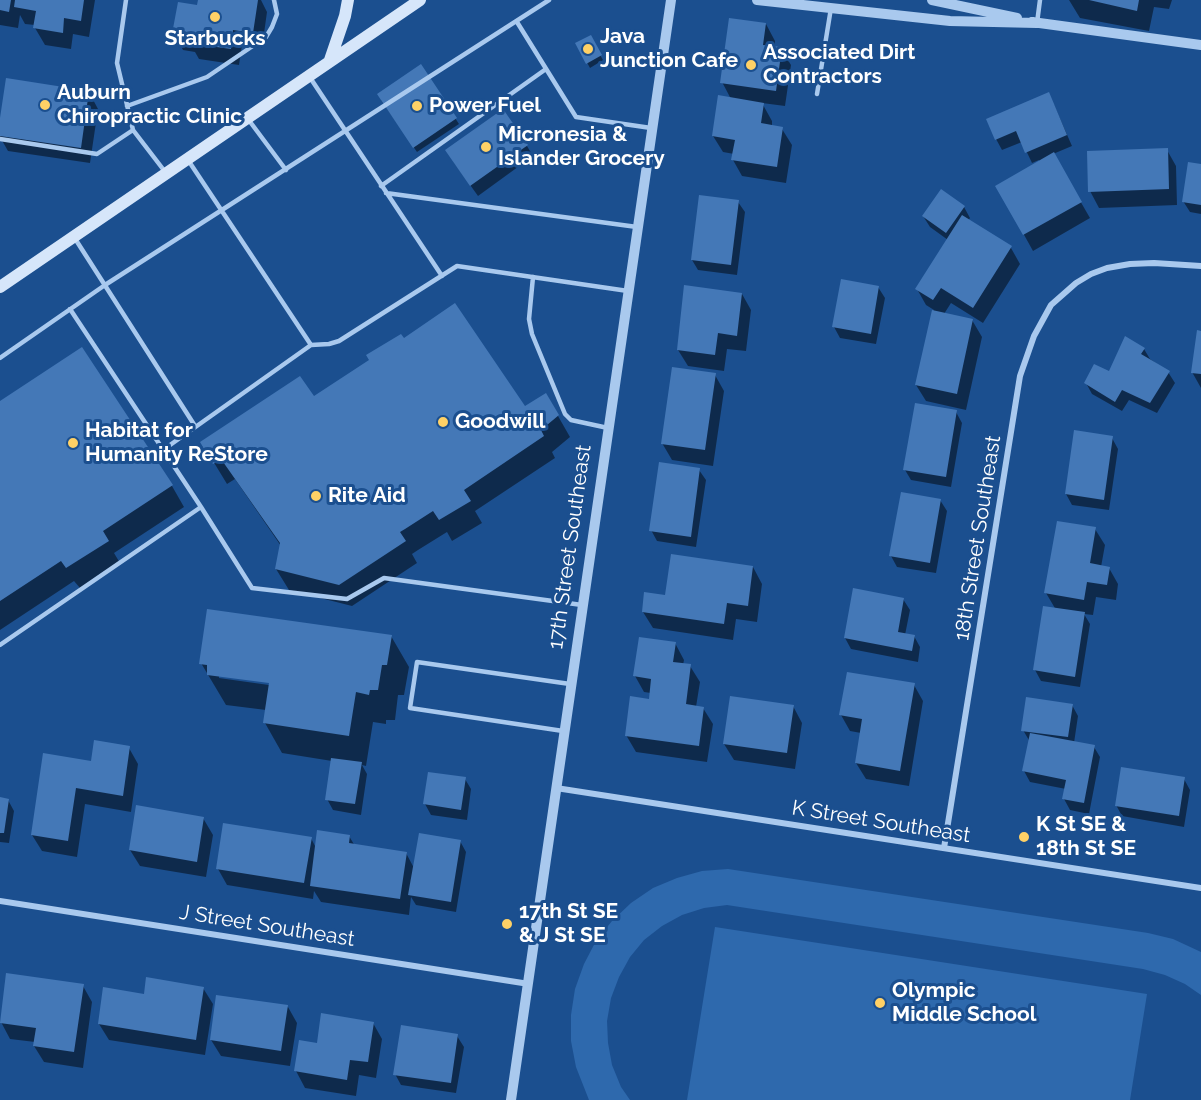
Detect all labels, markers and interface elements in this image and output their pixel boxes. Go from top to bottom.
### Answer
marker: Starbucks [208,10,222,24]
place label: Java Junction Cafe [600,24,738,74]
place label: Starbucks [164,26,266,52]
place label: Associated Dirt Contractors [763,40,915,90]
marker: Java Junction Cafe [581,42,595,56]
marker: Associated Dirt Contractors [744,58,758,72]
place label: Auburn Chiropractic Clinic [57,80,242,130]
place label: Power Fuel [429,93,541,119]
marker: Auburn Chiropractic Clinic [38,98,52,112]
marker: Power Fuel [410,99,424,113]
place label: Micronesia & Islander Grocery [498,122,665,172]
marker: Micronesia & Islander Grocery [479,140,493,154]
place label: Goodwill [455,409,545,435]
marker: Goodwill [436,415,450,429]
place label: Habitat for Humanity ReStore [85,418,268,468]
street label: 18th Street Southeast [949,434,1007,642]
marker: Habitat for Humanity ReStore [66,436,80,450]
street label: 17th Street Southeast [543,443,597,651]
place label: Rite Aid [328,483,406,509]
marker: Rite Aid [309,489,323,503]
street label: K Street Southeast [790,795,972,849]
place label: K St SE & 18th St SE [1036,812,1136,862]
marker: K St SE & 18th St SE [1017,830,1031,844]
place label: 17th St SE & J St SE [519,899,618,949]
street label: J Street Southeast [178,900,356,952]
marker: 17th St SE & J St SE [500,917,514,931]
place label: Olympic Middle School [892,978,1036,1028]
marker: Olympic Middle School [873,996,887,1010]

